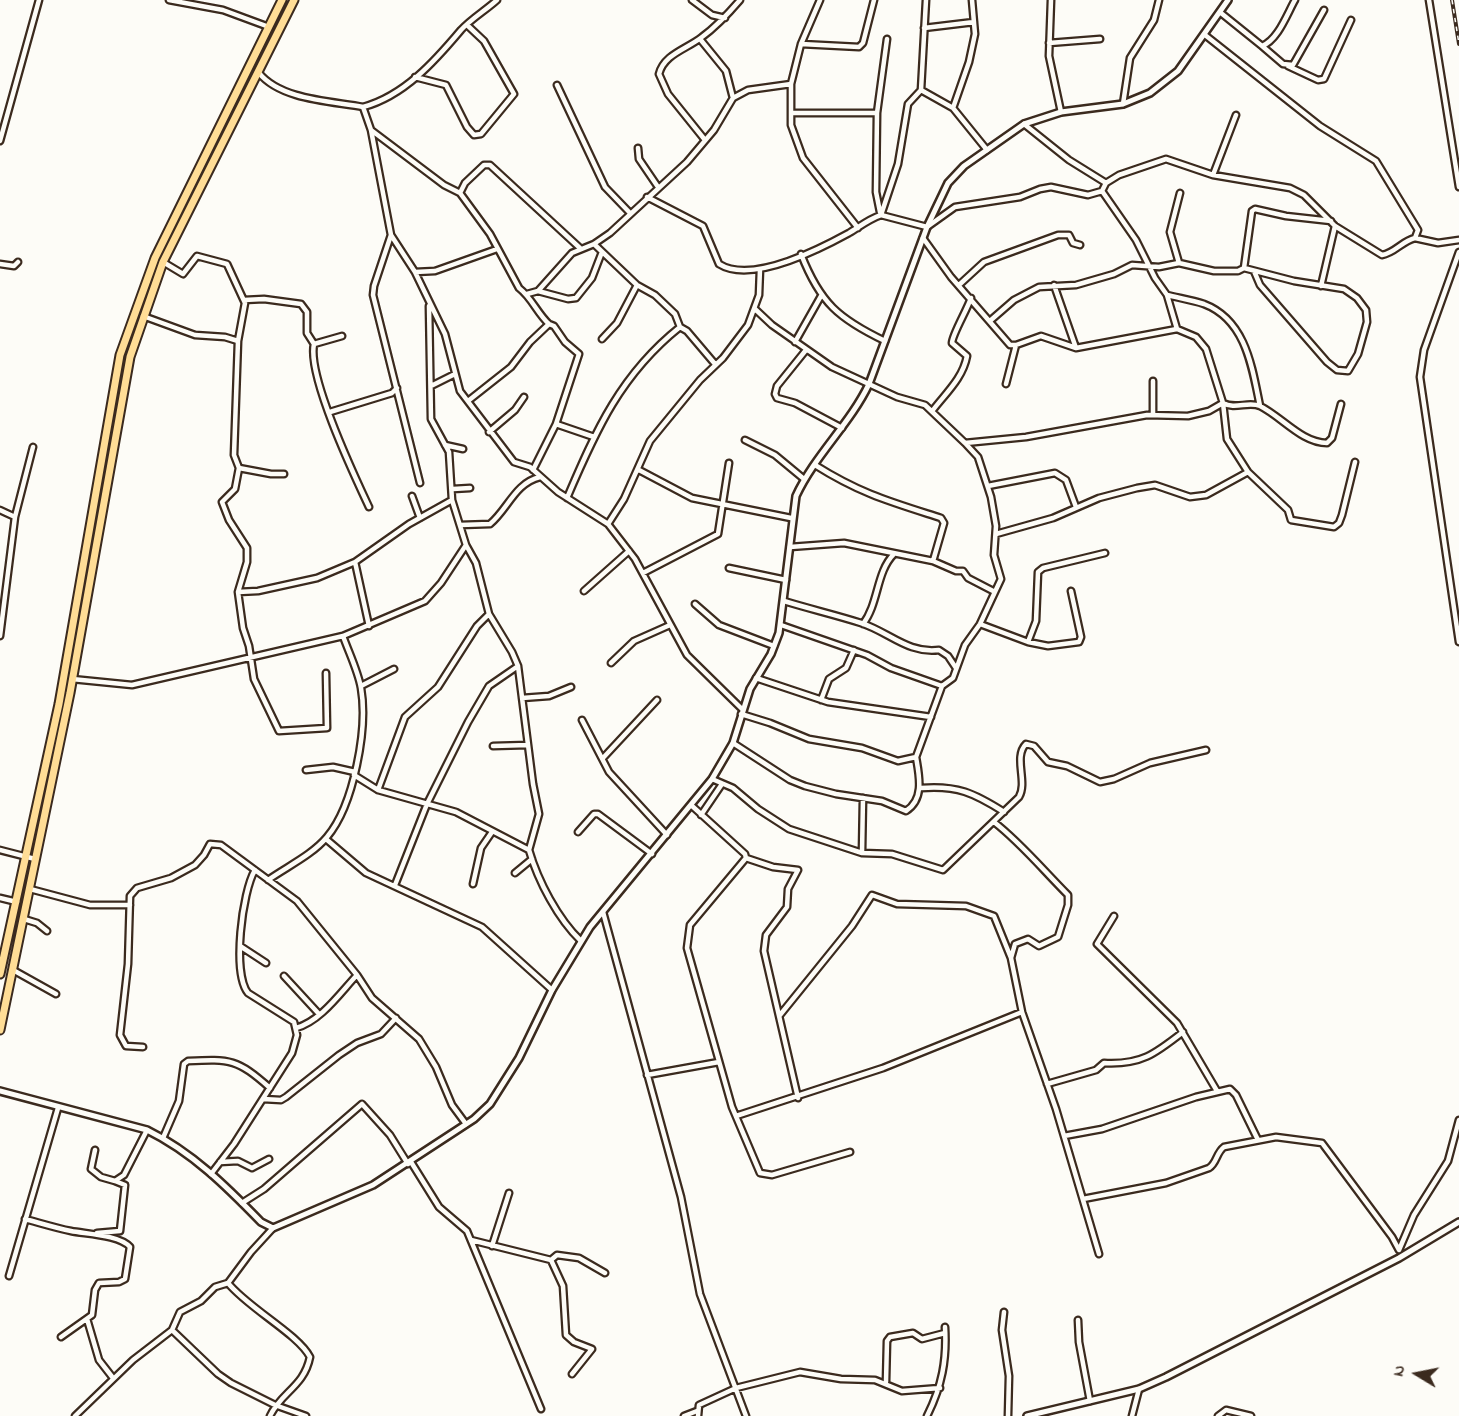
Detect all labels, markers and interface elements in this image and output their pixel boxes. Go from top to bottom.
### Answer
north arrow [1387,1344,1447,1404]
text: N [1387,1363,1412,1378]

